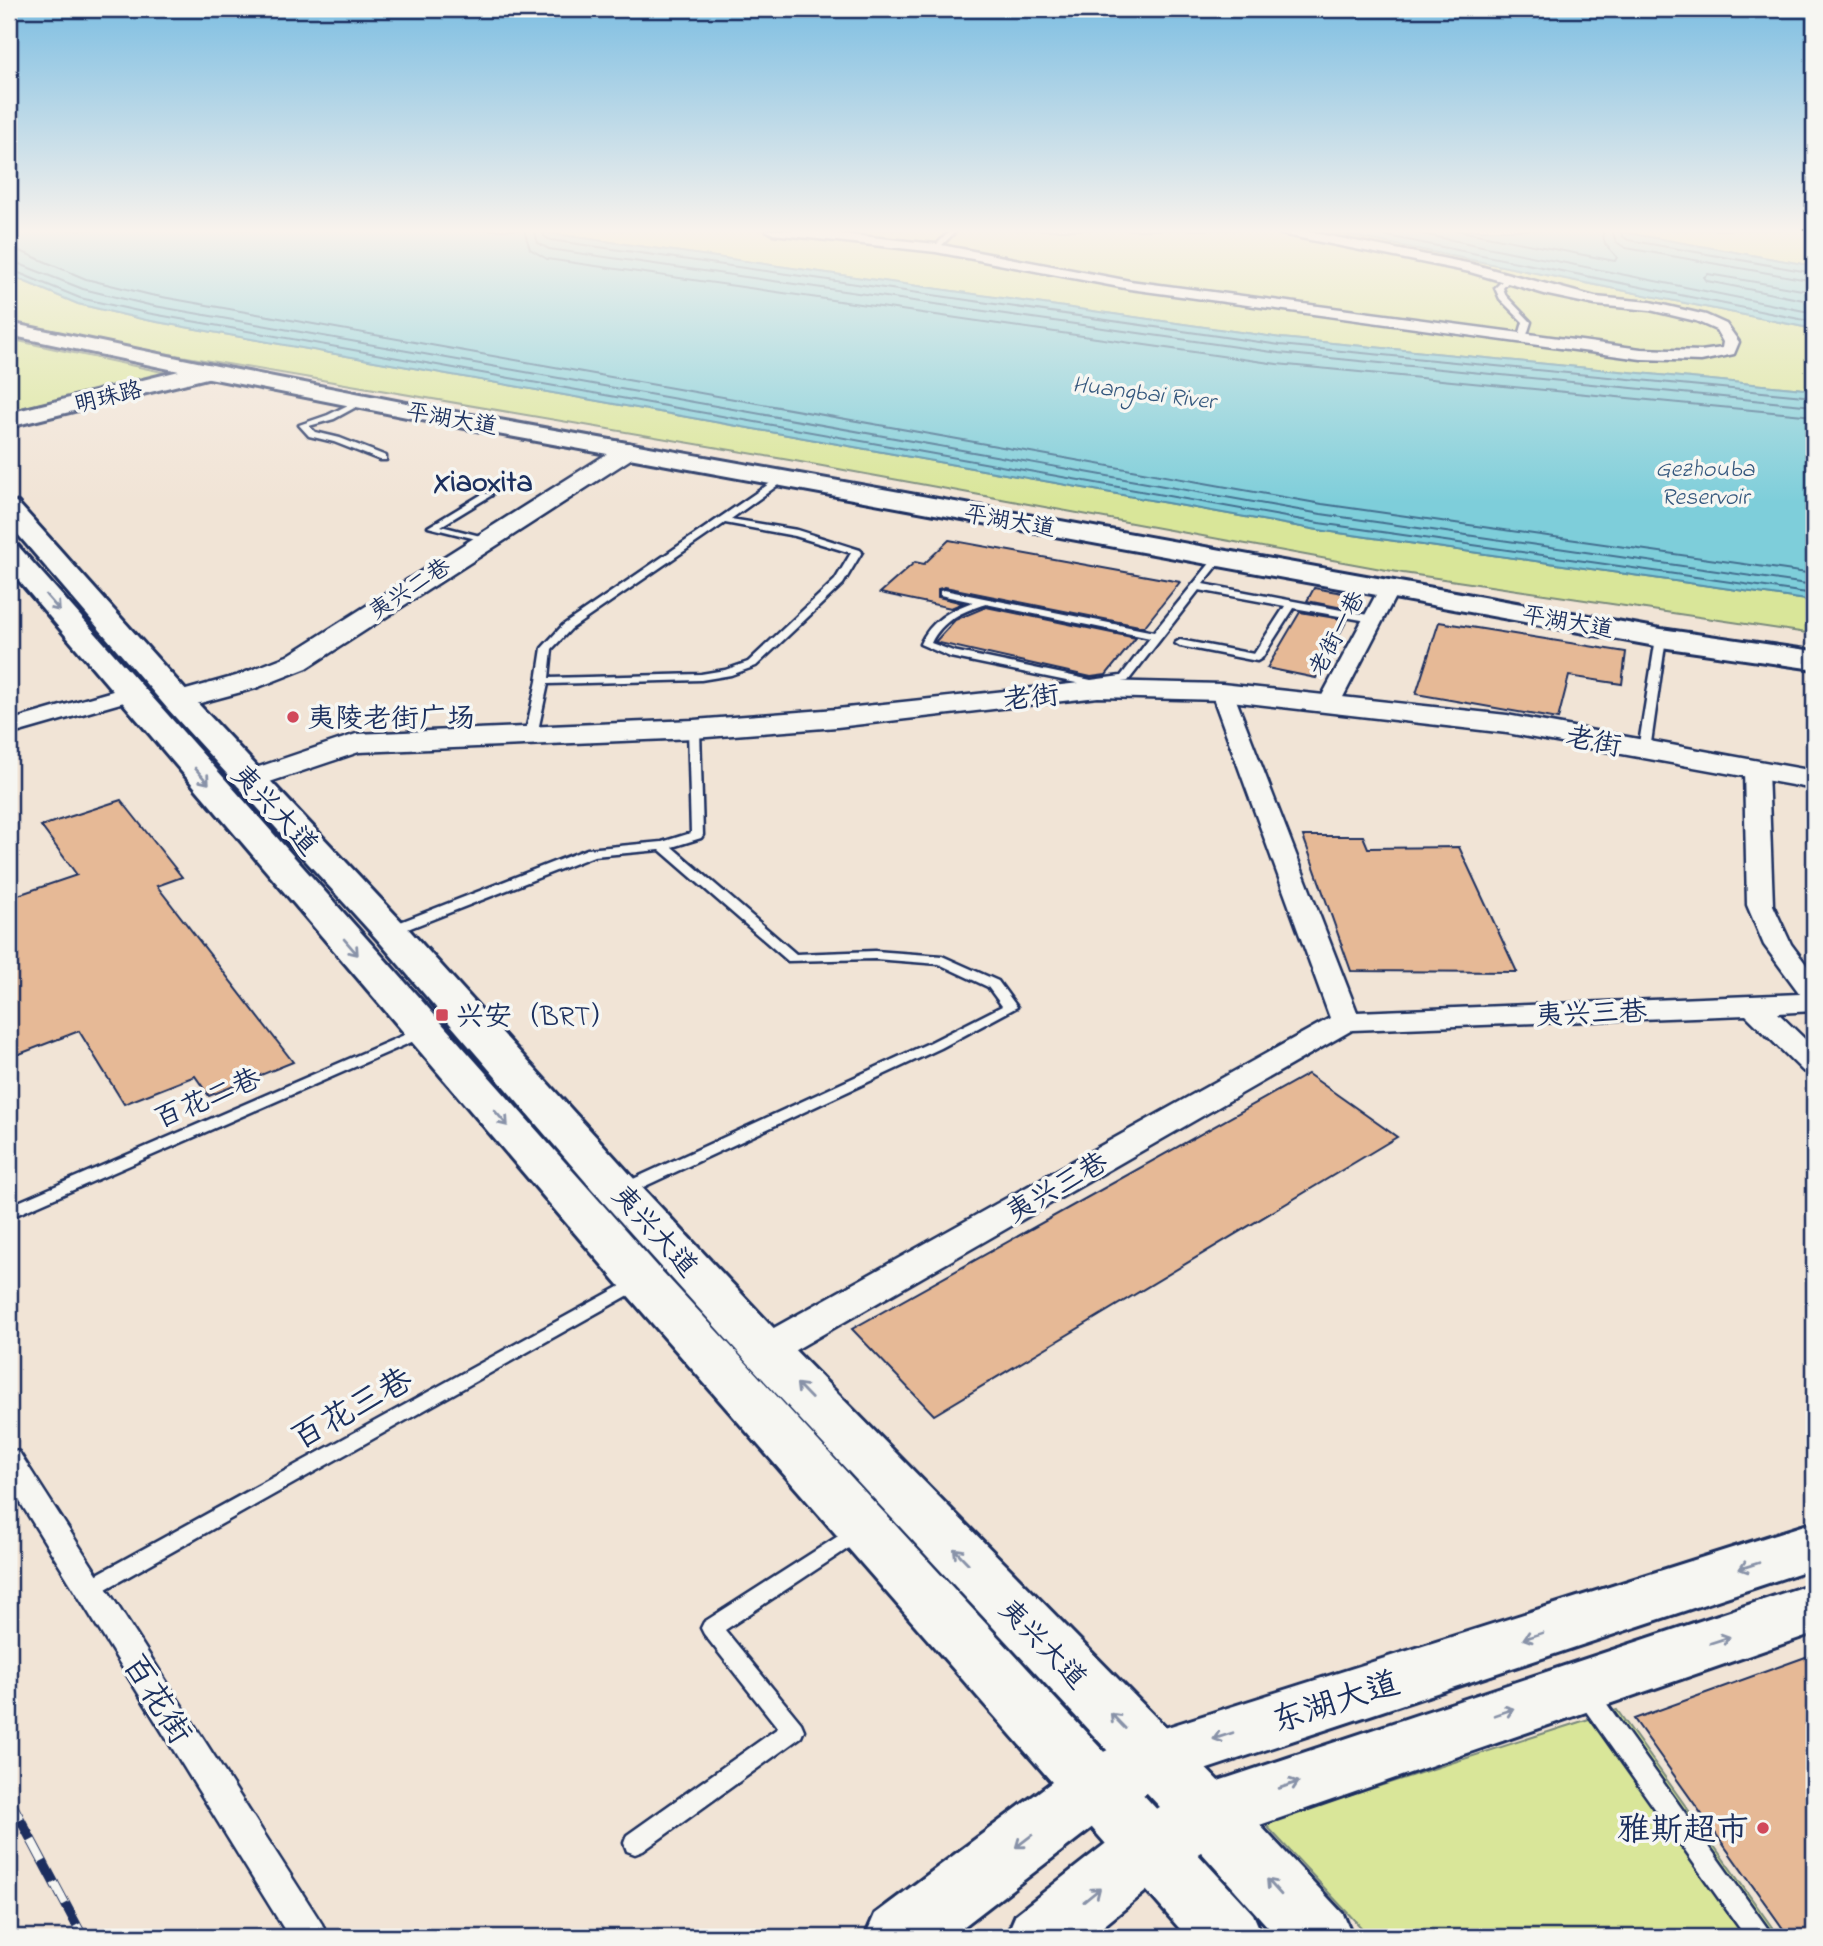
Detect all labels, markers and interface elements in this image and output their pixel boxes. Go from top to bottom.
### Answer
water label: Huangbai River [1070,368,1220,421]
street label: 明珠路 [71,374,146,423]
street label: 平湖大道 [403,396,500,445]
water label: Gezhouba Reservoir [1655,453,1756,516]
district label: Xiaoxita [433,462,533,506]
street label: 平湖大道 [961,498,1058,547]
street label: 夷兴二巷 [363,551,459,629]
street label: 老街一巷 [1302,585,1375,683]
one-way arrow [45,594,61,612]
street label: 平湖大道 [1519,599,1616,648]
street label: 老街 [1001,676,1061,723]
place label: 夷陵老街广场 [307,700,475,741]
marker: 夷陵老街广场 [285,709,301,725]
street label: 老街 [1562,718,1625,769]
street label: 夷兴大道 [220,756,327,866]
one-way arrow [194,767,210,785]
one-way arrow [343,938,359,956]
street label: 夷兴三巷 [1534,993,1649,1038]
place label: 兴安（BRT） [456,998,618,1039]
marker: 兴安（BRT） [434,1007,450,1023]
street label: 百花二巷 [149,1059,269,1141]
one-way arrow [493,1109,509,1127]
street label: 夷兴三巷 [999,1143,1117,1235]
street label: 夷兴大道 [601,1177,706,1288]
street label: 百花三巷 [284,1358,422,1463]
one-way arrow [796,1383,813,1400]
one-way arrow [953,1548,970,1565]
one-way arrow [1739,1561,1761,1573]
street label: 夷兴大道 [988,1591,1095,1700]
one-way arrow [1522,1631,1544,1643]
one-way arrow [1708,1633,1730,1645]
street label: 百花街 [109,1645,202,1755]
street label: 东湖大道 [1266,1661,1406,1747]
one-way arrow [1493,1705,1515,1717]
one-way arrow [1110,1713,1127,1730]
one-way arrow [1212,1730,1234,1743]
one-way arrow [1277,1778,1299,1791]
place label: 雅斯超市 [1617,1808,1749,1856]
marker: 雅斯超市 [1755,1820,1771,1836]
one-way arrow [1015,1834,1034,1849]
one-way arrow [1265,1879,1282,1896]
one-way arrow [1082,1887,1101,1902]

